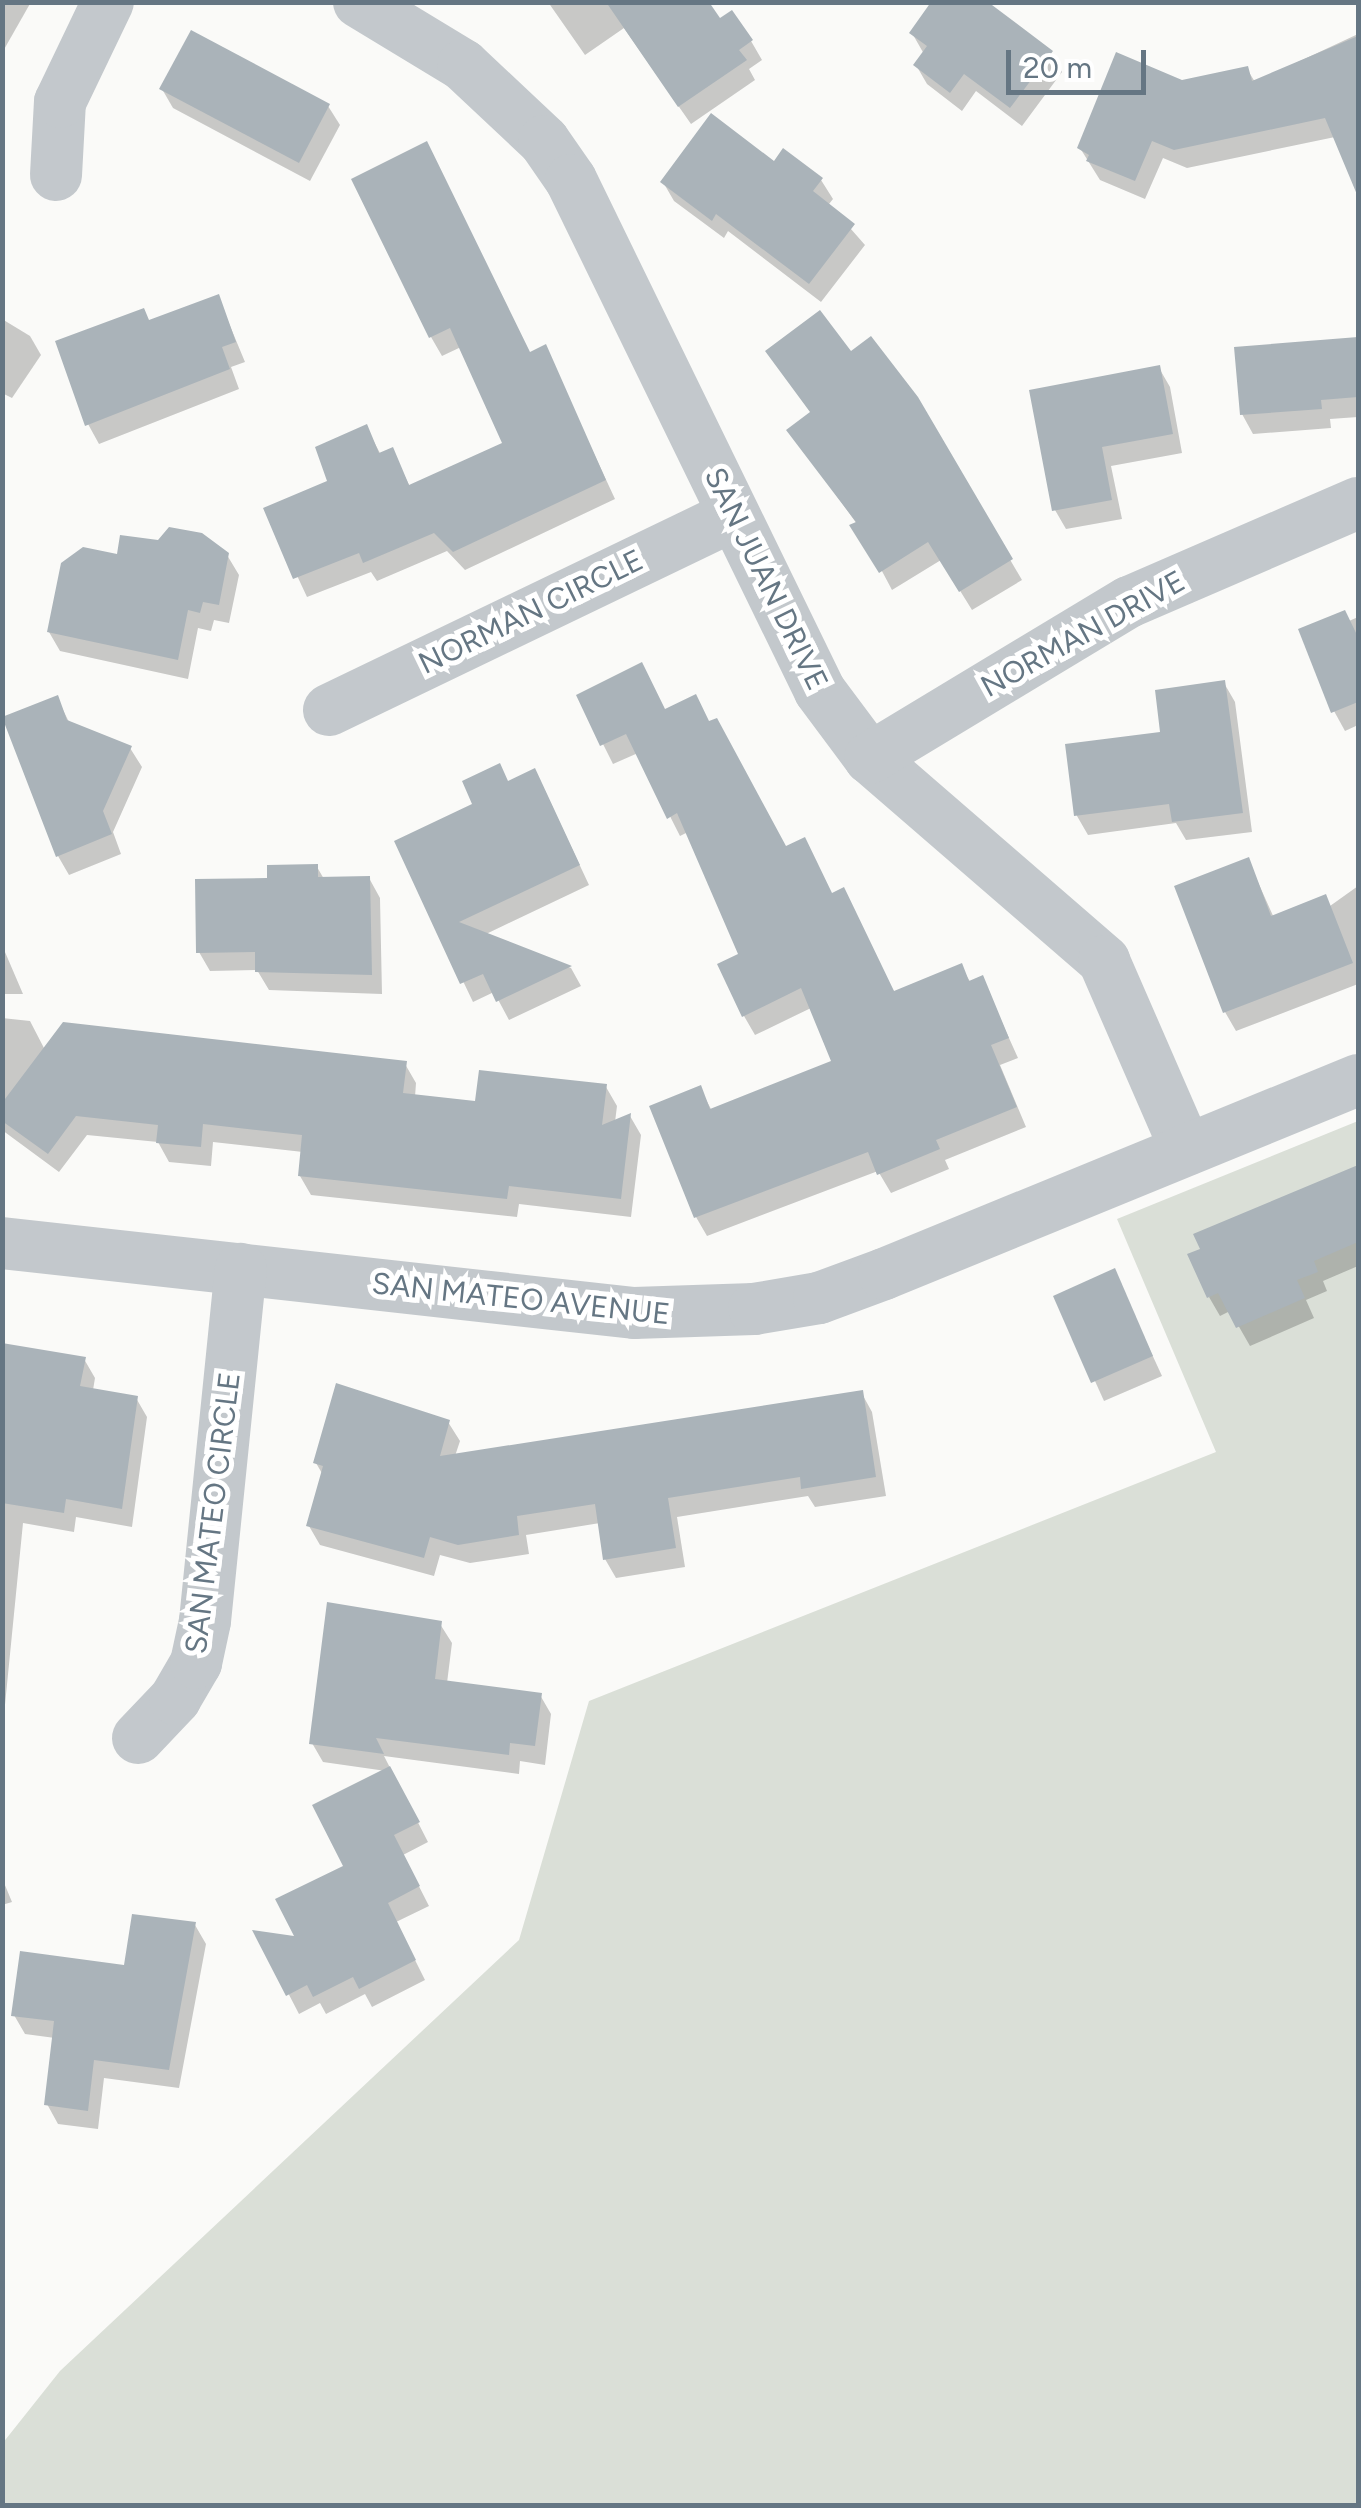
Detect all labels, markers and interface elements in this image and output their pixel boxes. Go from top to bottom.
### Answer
scale bar [1011,30,1151,92]
text: 20 m [1023,49,1092,86]
street label: SAN JUAN DRIVE [697,462,835,696]
street label: NORMAN CIRCLE [413,542,649,682]
street label: NORMAN DRIVE [975,563,1191,705]
street label: SAN MATEO AVENUE [370,1265,672,1333]
street label: SAN MATEO CIRCLE [178,1370,248,1656]

